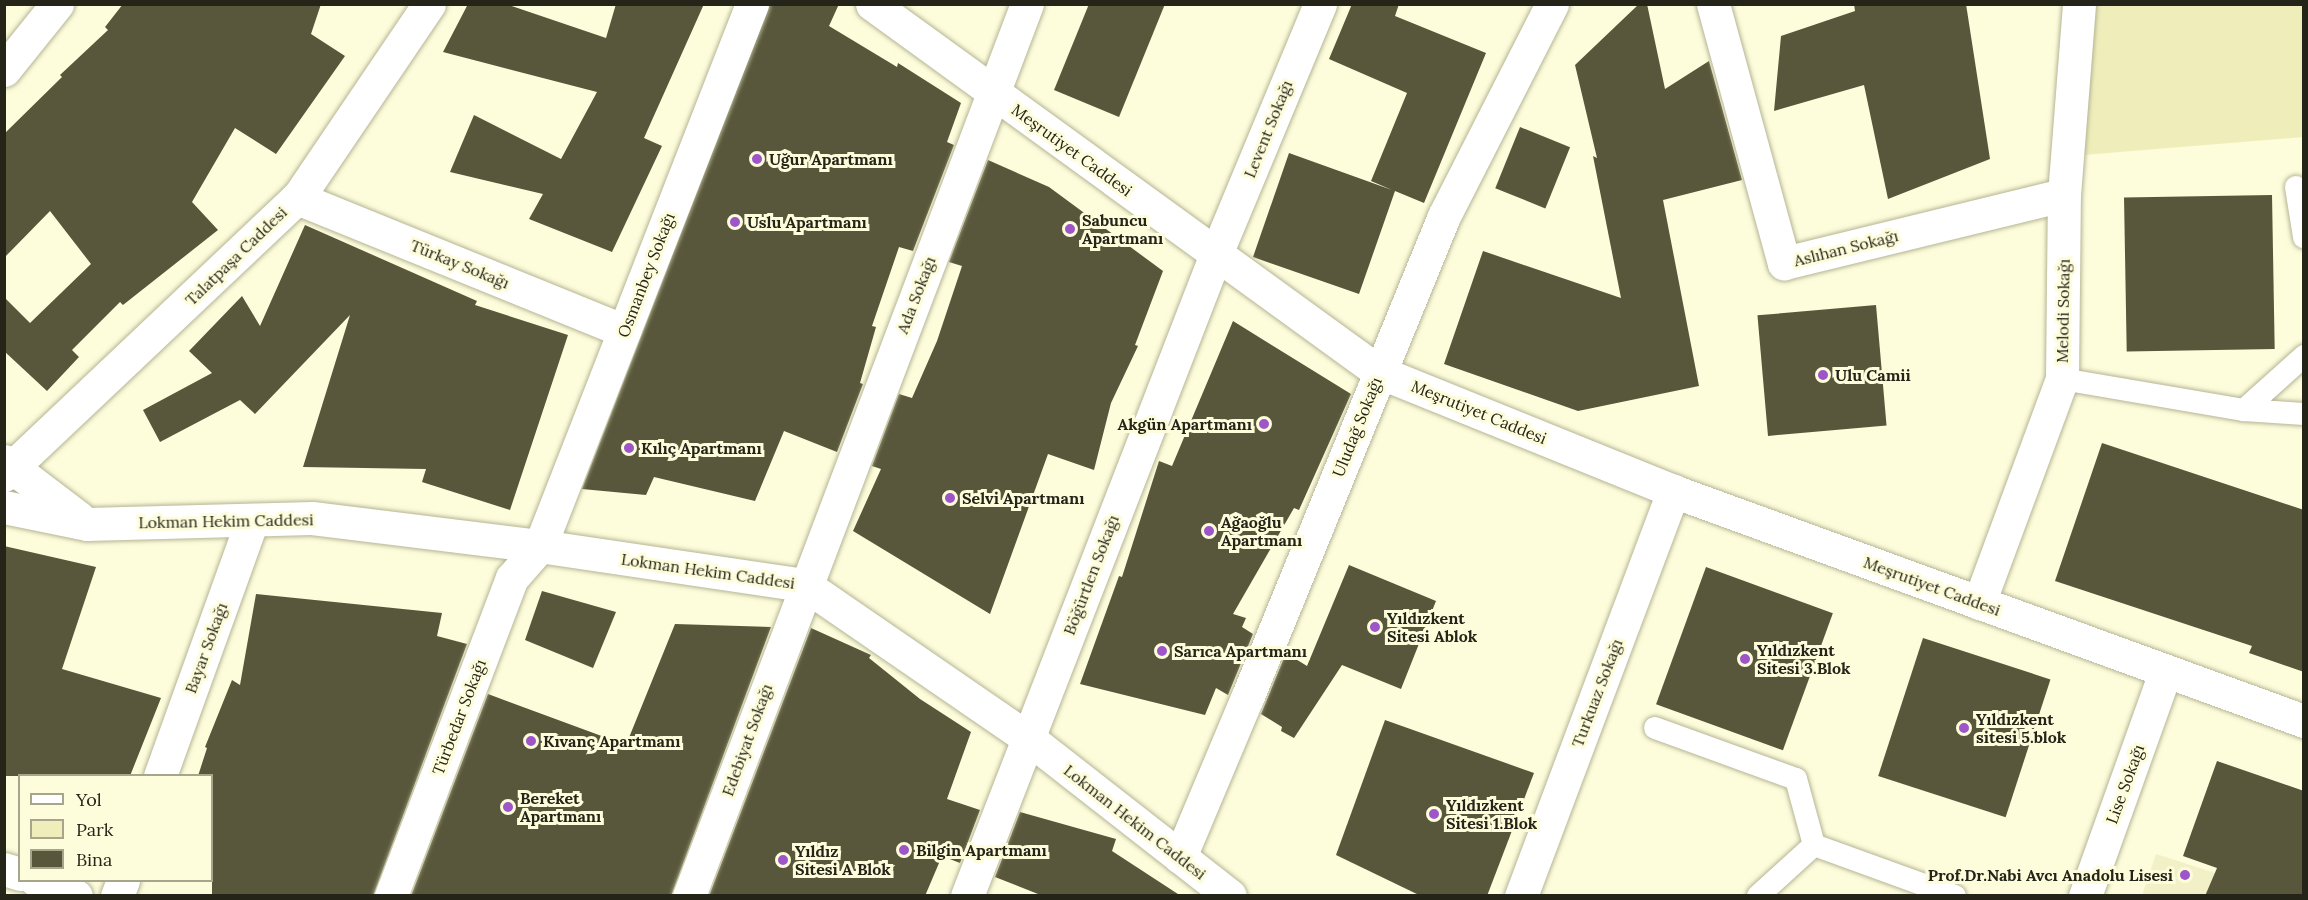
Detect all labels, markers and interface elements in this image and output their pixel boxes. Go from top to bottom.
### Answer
street label: Levent Sokağı [1240,77,1296,181]
street label: Meşrutiyet Caddesi [1008,100,1136,200]
place label: Uğur Apartmanı [769,149,893,169]
marker: Uğur Apartmanı [750,152,764,166]
street label: Talatpaşa Caddesi [181,203,291,309]
street label: Osmanbey Sokağı [613,210,679,340]
place label: Sabuncu Apartmanı [1082,210,1163,248]
place label: Uslu Apartmanı [747,212,867,232]
marker: Uslu Apartmanı [728,215,742,229]
marker: Sabuncu Apartmanı [1063,222,1077,236]
street label: Aslıhan Sokağı [1792,226,1900,270]
street label: Türkay Sokağı [408,235,512,293]
street label: Ada Sokağı [893,254,939,336]
street label: Melodi Sokağı [2052,259,2074,363]
place label: Ulu Camii [1835,365,1911,385]
marker: Ulu Camii [1816,368,1830,382]
street label: Uludağ Sokağı [1328,374,1386,480]
street label: Meşrutiyet Caddesi [1409,376,1549,448]
place label: Akgün Apartmanı [1117,414,1252,434]
marker: Akgün Apartmanı [1257,417,1271,431]
place label: Kılıç Apartmanı [641,438,762,458]
marker: Kılıç Apartmanı [622,441,636,455]
place label: Selvi Apartmanı [962,488,1084,508]
marker: Selvi Apartmanı [943,491,957,505]
street label: Lokman Hekim Caddesi [138,510,314,532]
street label: Böğürtlen Sokağı [1059,512,1123,638]
place label: Ağaoğlu Apartmanı [1221,512,1302,550]
marker: Ağaoğlu Apartmanı [1202,524,1216,538]
street label: Lokman Hekim Caddesi [620,549,796,593]
street label: Meşrutiyet Caddesi [1861,552,2003,620]
street label: Bayar Sokağı [181,600,231,696]
place label: Yıldızkent Sitesi Ablok [1387,608,1477,646]
marker: Yıldızkent Sitesi Ablok [1368,620,1382,634]
street label: Turkuaz Sokağı [1568,636,1626,750]
place label: Yıldızkent Sitesi 3.Blok [1757,640,1851,678]
place label: Sarıca Apartmanı [1174,641,1307,661]
marker: Sarıca Apartmanı [1155,644,1169,658]
marker: Yıldızkent Sitesi 3.Blok [1738,652,1752,666]
street label: Türbedar Sokağı [428,656,490,778]
street label: Edebiyat Sokağı [718,681,776,799]
place label: Yıldızkent sitesi 5.blok [1976,709,2066,747]
marker: Yıldızkent sitesi 5.blok [1957,721,1971,735]
place label: Kıvanç Apartmanı [543,731,680,751]
marker: Kıvanç Apartmanı [524,734,538,748]
street label: Lise Sokağı [2102,742,2148,826]
street label: Lokman Hekim Caddesi [1060,760,1210,884]
legend [18,774,213,882]
text: Yol [76,788,102,811]
place label: Bereket Apartmanı [520,788,601,826]
place label: Yıldızkent Sitesi 1.Blok [1446,795,1537,833]
marker: Bereket Apartmanı [501,800,515,814]
marker: Yıldızkent Sitesi 1.Blok [1427,807,1441,821]
text: Park [76,818,113,841]
place label: Bilgin Apartmanı [916,840,1047,860]
place label: Yıldız Sitesi A Blok [795,841,891,879]
marker: Bilgin Apartmanı [897,843,911,857]
text: Bina [76,848,112,871]
marker: Yıldız Sitesi A Blok [776,853,790,867]
place label: Prof.Dr.Nabi Avcı Anadolu Lisesi [1928,865,2173,885]
marker: Prof.Dr.Nabi Avcı Anadolu Lisesi [2178,868,2192,882]

